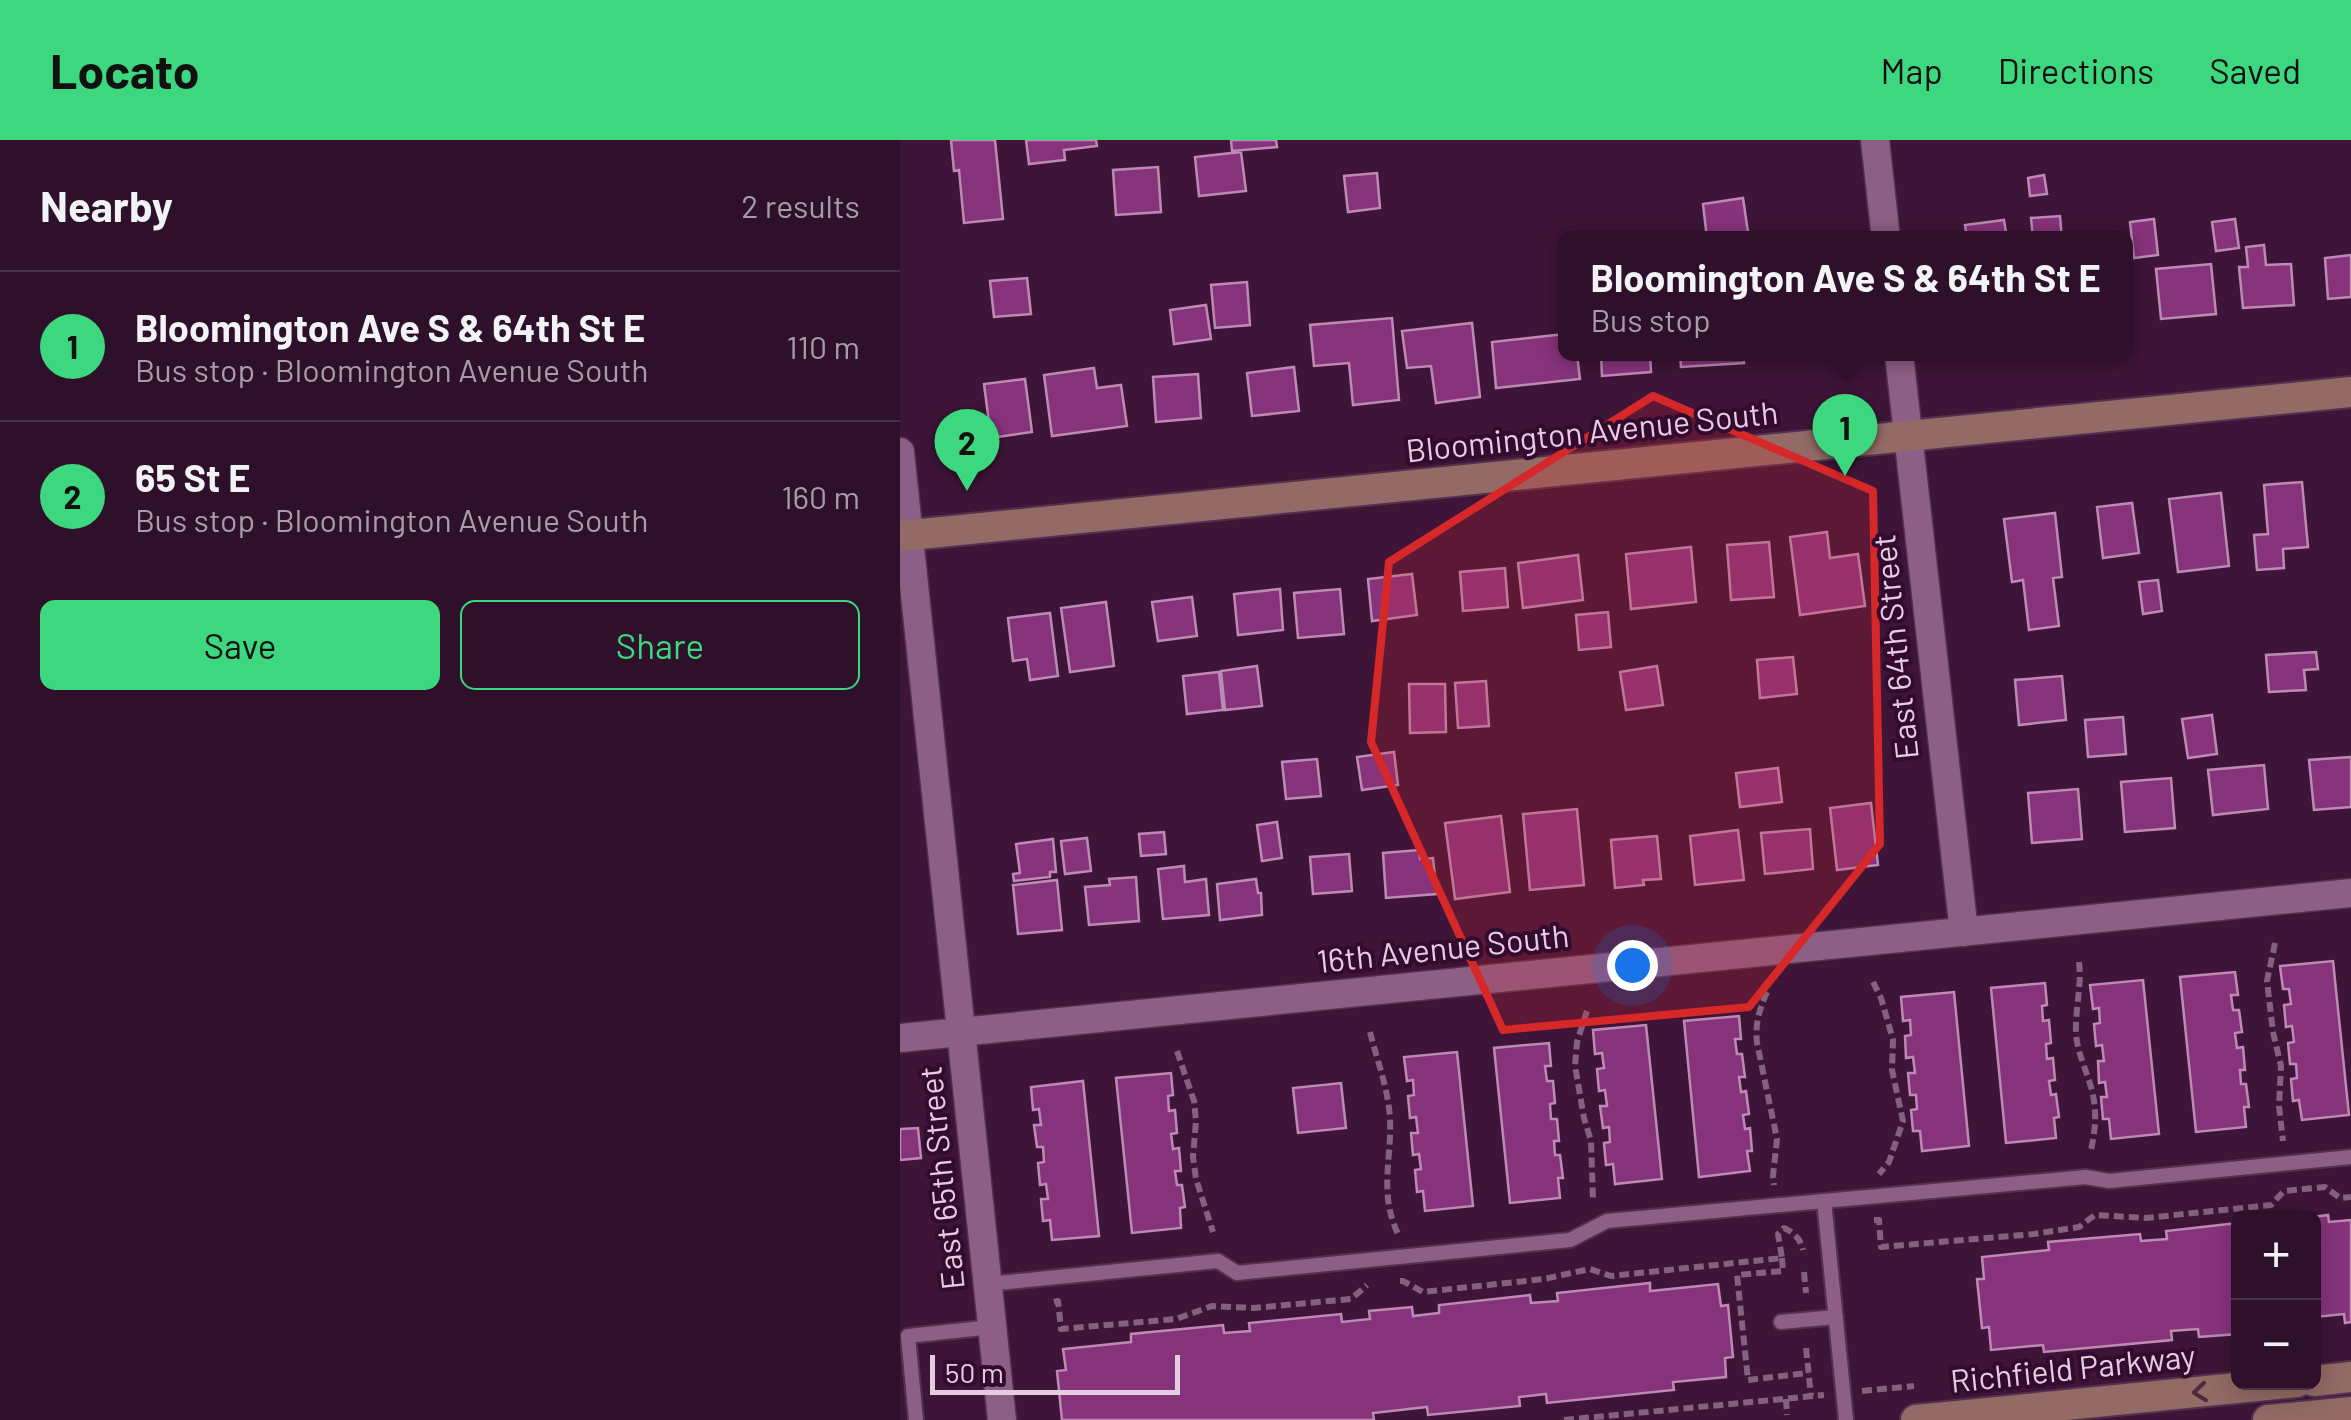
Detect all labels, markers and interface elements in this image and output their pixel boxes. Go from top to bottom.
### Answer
text: Locato [50,41,199,99]
text: Map [1881,49,1943,91]
text: Directions [1998,49,2154,91]
text: Saved [2209,49,2301,91]
text: Nearby [40,180,173,230]
text: 2 results [741,186,860,224]
popup [1558,231,2133,361]
text: Bloomington Ave S & 64th St E [1590,254,2101,300]
text: Bus stop [1590,300,1711,338]
text: Bloomington Ave S & 64th St E [135,304,645,350]
text: 1 [67,327,78,365]
text: 110 m [787,327,860,365]
text: Bus stop · Bloomington Avenue South [135,350,649,388]
street label: Bloomington Avenue South [1404,392,1780,468]
pin: 1 [1812,394,1878,476]
pin: 2 [934,408,1000,491]
text: 65 St E [135,454,250,500]
text: 2 [64,477,81,515]
text: 160 m [781,477,860,515]
text: Bus stop · Bloomington Avenue South [135,500,649,538]
street label: East 64th Street [1863,533,1925,762]
button: Save [40,600,440,690]
button: Share [460,600,860,690]
street label: 16th Avenue South [1315,915,1571,979]
your location [1607,940,1658,991]
street label: East 65th Street [909,1064,971,1292]
map controls [2231,1210,2321,1390]
button: + [2231,1210,2321,1300]
button: − [2231,1300,2321,1390]
street label: Richfield Parkway [1948,1335,2197,1399]
scale bar [930,1350,1180,1394]
text: 50 m [945,1355,1004,1389]
one-way arrow [2192,1381,2208,1402]

